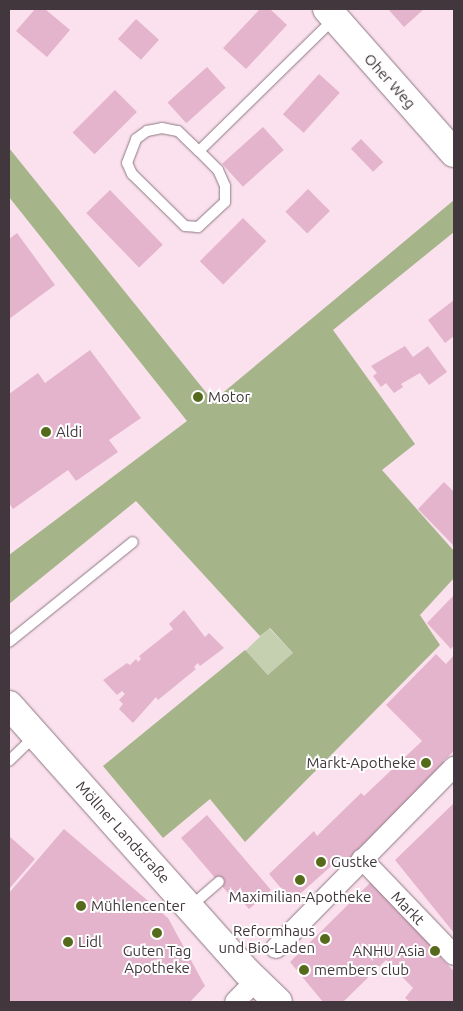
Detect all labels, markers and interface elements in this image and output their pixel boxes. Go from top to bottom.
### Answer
street label: Oher Weg [361,50,419,112]
place label: Motor [208,388,250,406]
marker: Motor [192,391,204,403]
place label: Aldi [56,423,82,441]
marker: Aldi [40,426,52,438]
place label: Markt-Apotheke [307,754,416,772]
marker: Markt-Apotheke [420,757,432,769]
street label: Möllner Landstraße [72,777,174,887]
place label: Gustke [331,853,378,871]
marker: Gustke [315,856,327,868]
marker: Maximilian-Apotheke [294,874,306,886]
street label: Markt [388,887,428,929]
place label: Maximilian-Apotheke [229,888,371,906]
place label: Mühlencenter [91,897,186,915]
marker: Mühlencenter [75,900,87,912]
place label: Reformhaus und Bio-Laden [218,921,315,956]
marker: Guten Tag Apotheke [151,927,163,939]
place label: Lidl [78,933,102,951]
marker: Reformhaus und Bio-Laden [319,933,331,945]
marker: Lidl [62,936,74,948]
place label: Guten Tag Apotheke [123,941,191,976]
place label: ANHU Asia [353,942,425,960]
marker: ANHU Asia [429,945,441,957]
place label: members club [314,961,409,979]
marker: members club [298,964,310,976]

